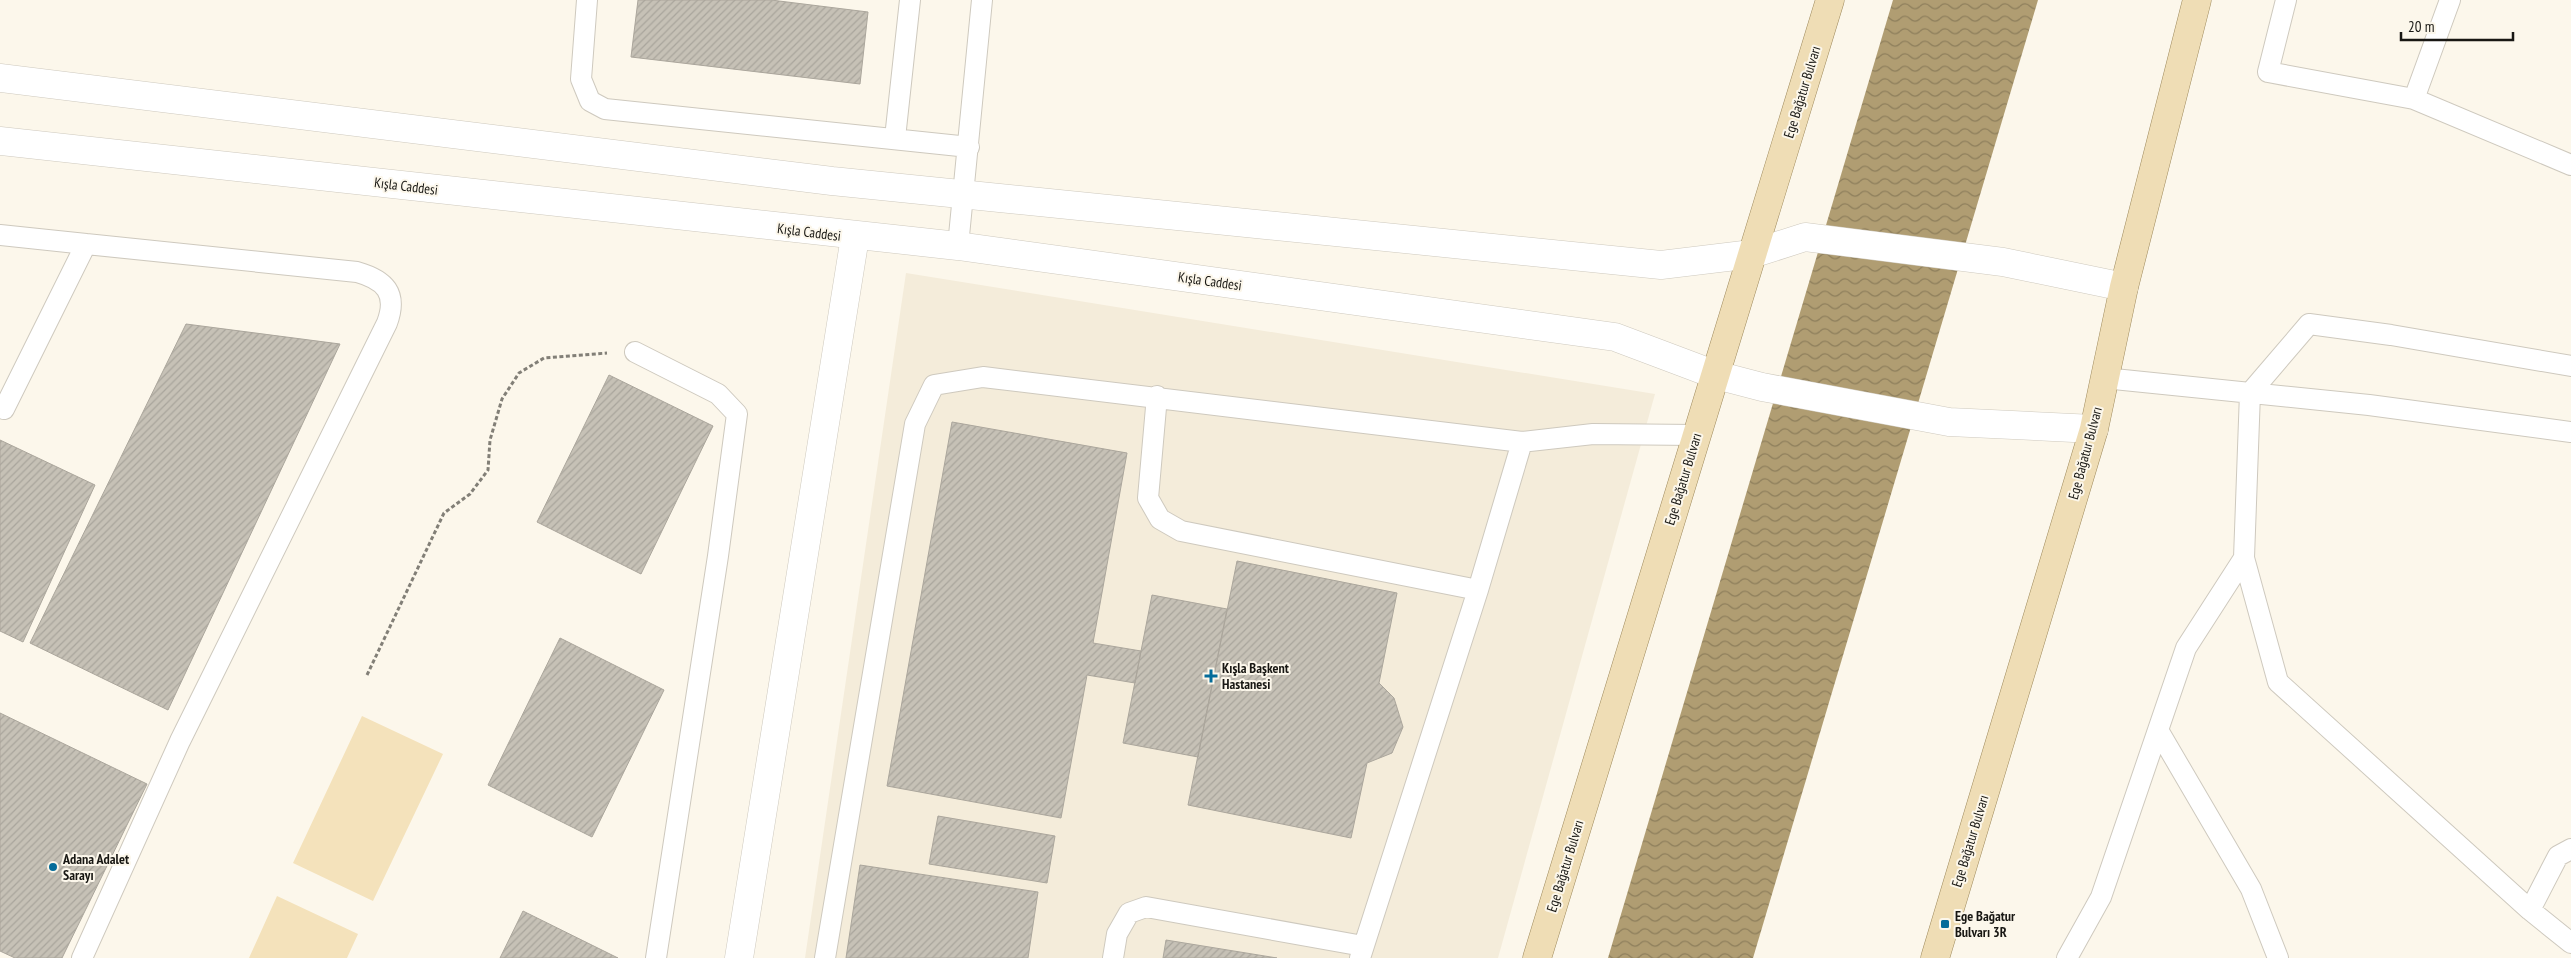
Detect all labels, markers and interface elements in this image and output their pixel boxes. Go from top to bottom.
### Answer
scale bar [2401,10,2514,42]
text: 20 m [2408,17,2434,36]
street label: Ege Bağatur Bulvarı [1779,44,1825,140]
street label: Kışla Caddesi [373,173,439,199]
street label: Kışla Caddesi [776,219,842,245]
street label: Kışla Caddesi [1177,268,1243,294]
street label: Ege Bağatur Bulvarı [2064,405,2106,501]
street label: Ege Bağatur Bulvarı [1660,431,1706,527]
place label: Kışla Başkent Hastanesi [1222,659,1289,693]
marker: Kışla Başkent Hastanesi [1204,669,1218,683]
street label: Ege Bağatur Bulvarı [1947,793,1993,889]
street label: Ege Bağatur Bulvarı [1542,818,1588,914]
place label: Adana Adalet Sarayı [62,850,129,884]
marker: Adana Adalet Sarayı [47,861,59,873]
place label: Ege Bağatur Bulvarı 3R [1955,907,2016,941]
marker: Ege Bağatur Bulvarı 3R [1939,918,1951,930]

